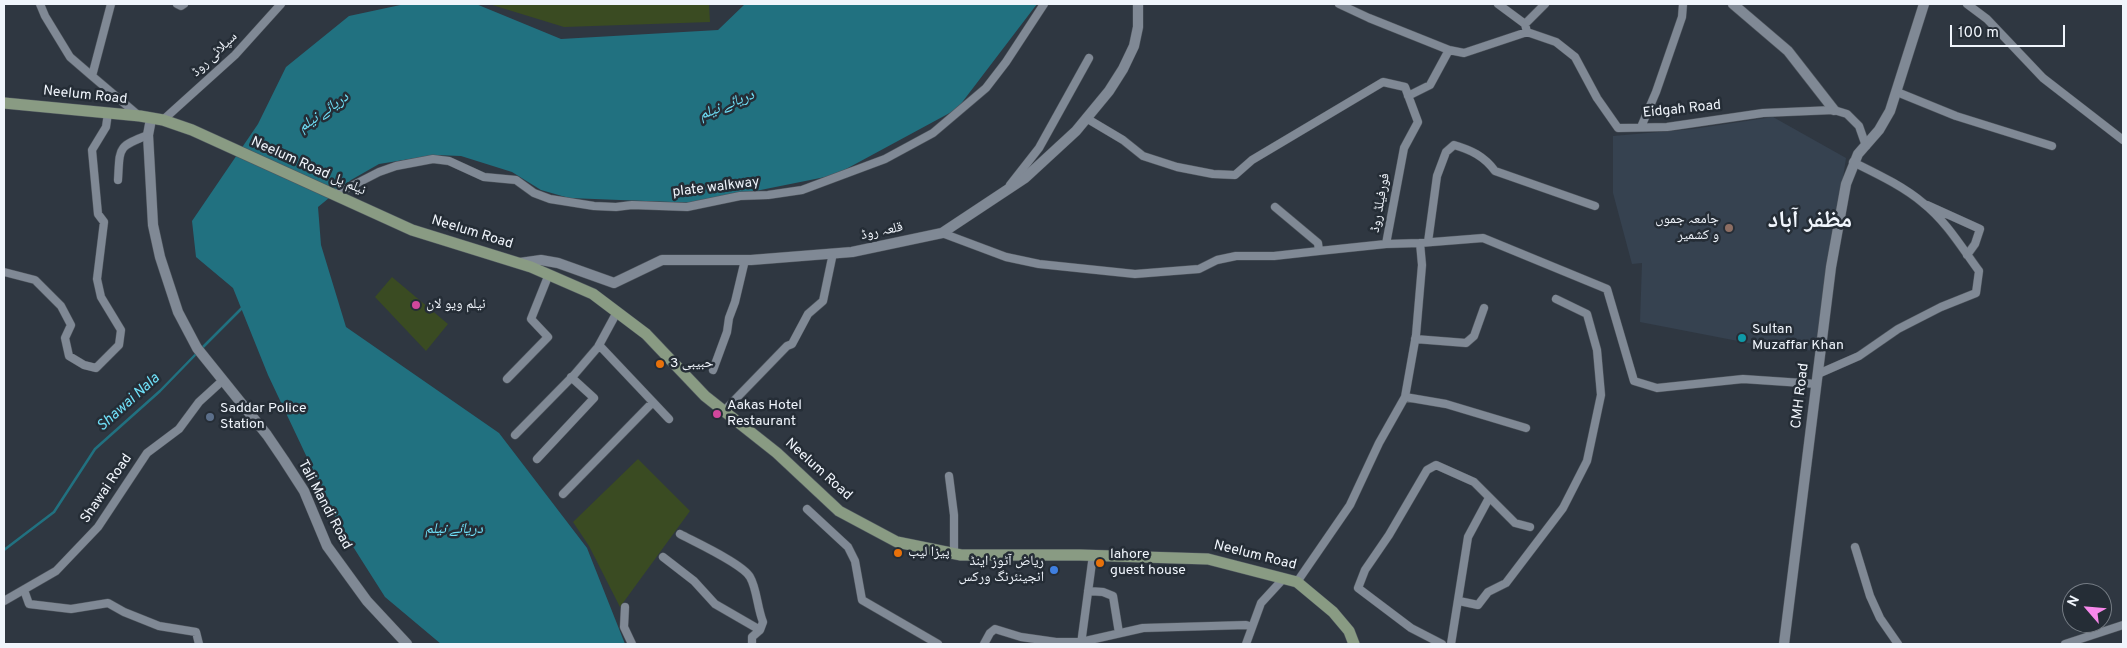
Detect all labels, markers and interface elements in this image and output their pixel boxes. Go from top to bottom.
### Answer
scale bar [1952,15,2067,47]
text: 100 m [1958,24,1999,43]
street label: سپلائی روڈ [189,29,241,81]
street label: Neelum Road [42,83,128,109]
water label: دریائے نیلم [697,87,757,125]
water label: دریائے نیلم [295,89,353,137]
street label: Eidgah Road [1642,98,1722,122]
street label: Neelum Road نیلم پل [248,134,368,200]
street label: فورفیلڈ روڈ [1368,172,1394,234]
street label: plate walkway [672,174,760,202]
district label: مظفر آباد [1768,208,1852,236]
place label: جامعہ جموں و کشمیر [1655,212,1719,244]
street label: Neelum Road [429,213,515,253]
street label: قلعہ روڈ [859,219,905,245]
marker: جامعہ جموں و کشمیر [1723,222,1735,234]
place label: نیلم ویو لان [426,297,486,313]
marker: نیلم ویو لان [410,299,422,311]
place label: Sultan Muzaffar Khan [1752,322,1844,354]
marker: Sultan Muzaffar Khan [1736,332,1748,344]
place label: حبیبی 3 [670,356,713,372]
marker: حبیبی 3 [654,358,666,370]
street label: CMH Road [1789,362,1813,430]
water label: Shawai Nala [94,370,164,436]
place label: Aakas Hotel Restaurant [727,398,802,431]
place label: Saddar Police Station [220,401,307,434]
marker: Aakas Hotel Restaurant [711,408,723,420]
marker: Saddar Police Station [204,411,216,423]
street label: Neelum Road [781,435,855,505]
street label: Shawai Road [78,451,136,527]
street label: Tali Mandi Road [293,457,355,553]
water label: دریائے نیلم [425,521,483,539]
street label: Neelum Road [1212,538,1298,574]
place label: پیزا لیب [908,545,950,561]
marker: پیزا لیب [892,547,904,559]
place label: lahore guest house [1110,547,1186,580]
place label: ریاض آٹوز اینڈ انجینئرنگ ورکس [959,554,1044,586]
marker: lahore guest house [1094,557,1106,569]
marker: ریاض آٹوز اینڈ انجینئرنگ ورکس [1048,564,1060,576]
north arrow [2062,583,2112,633]
text: N [2064,593,2084,610]

